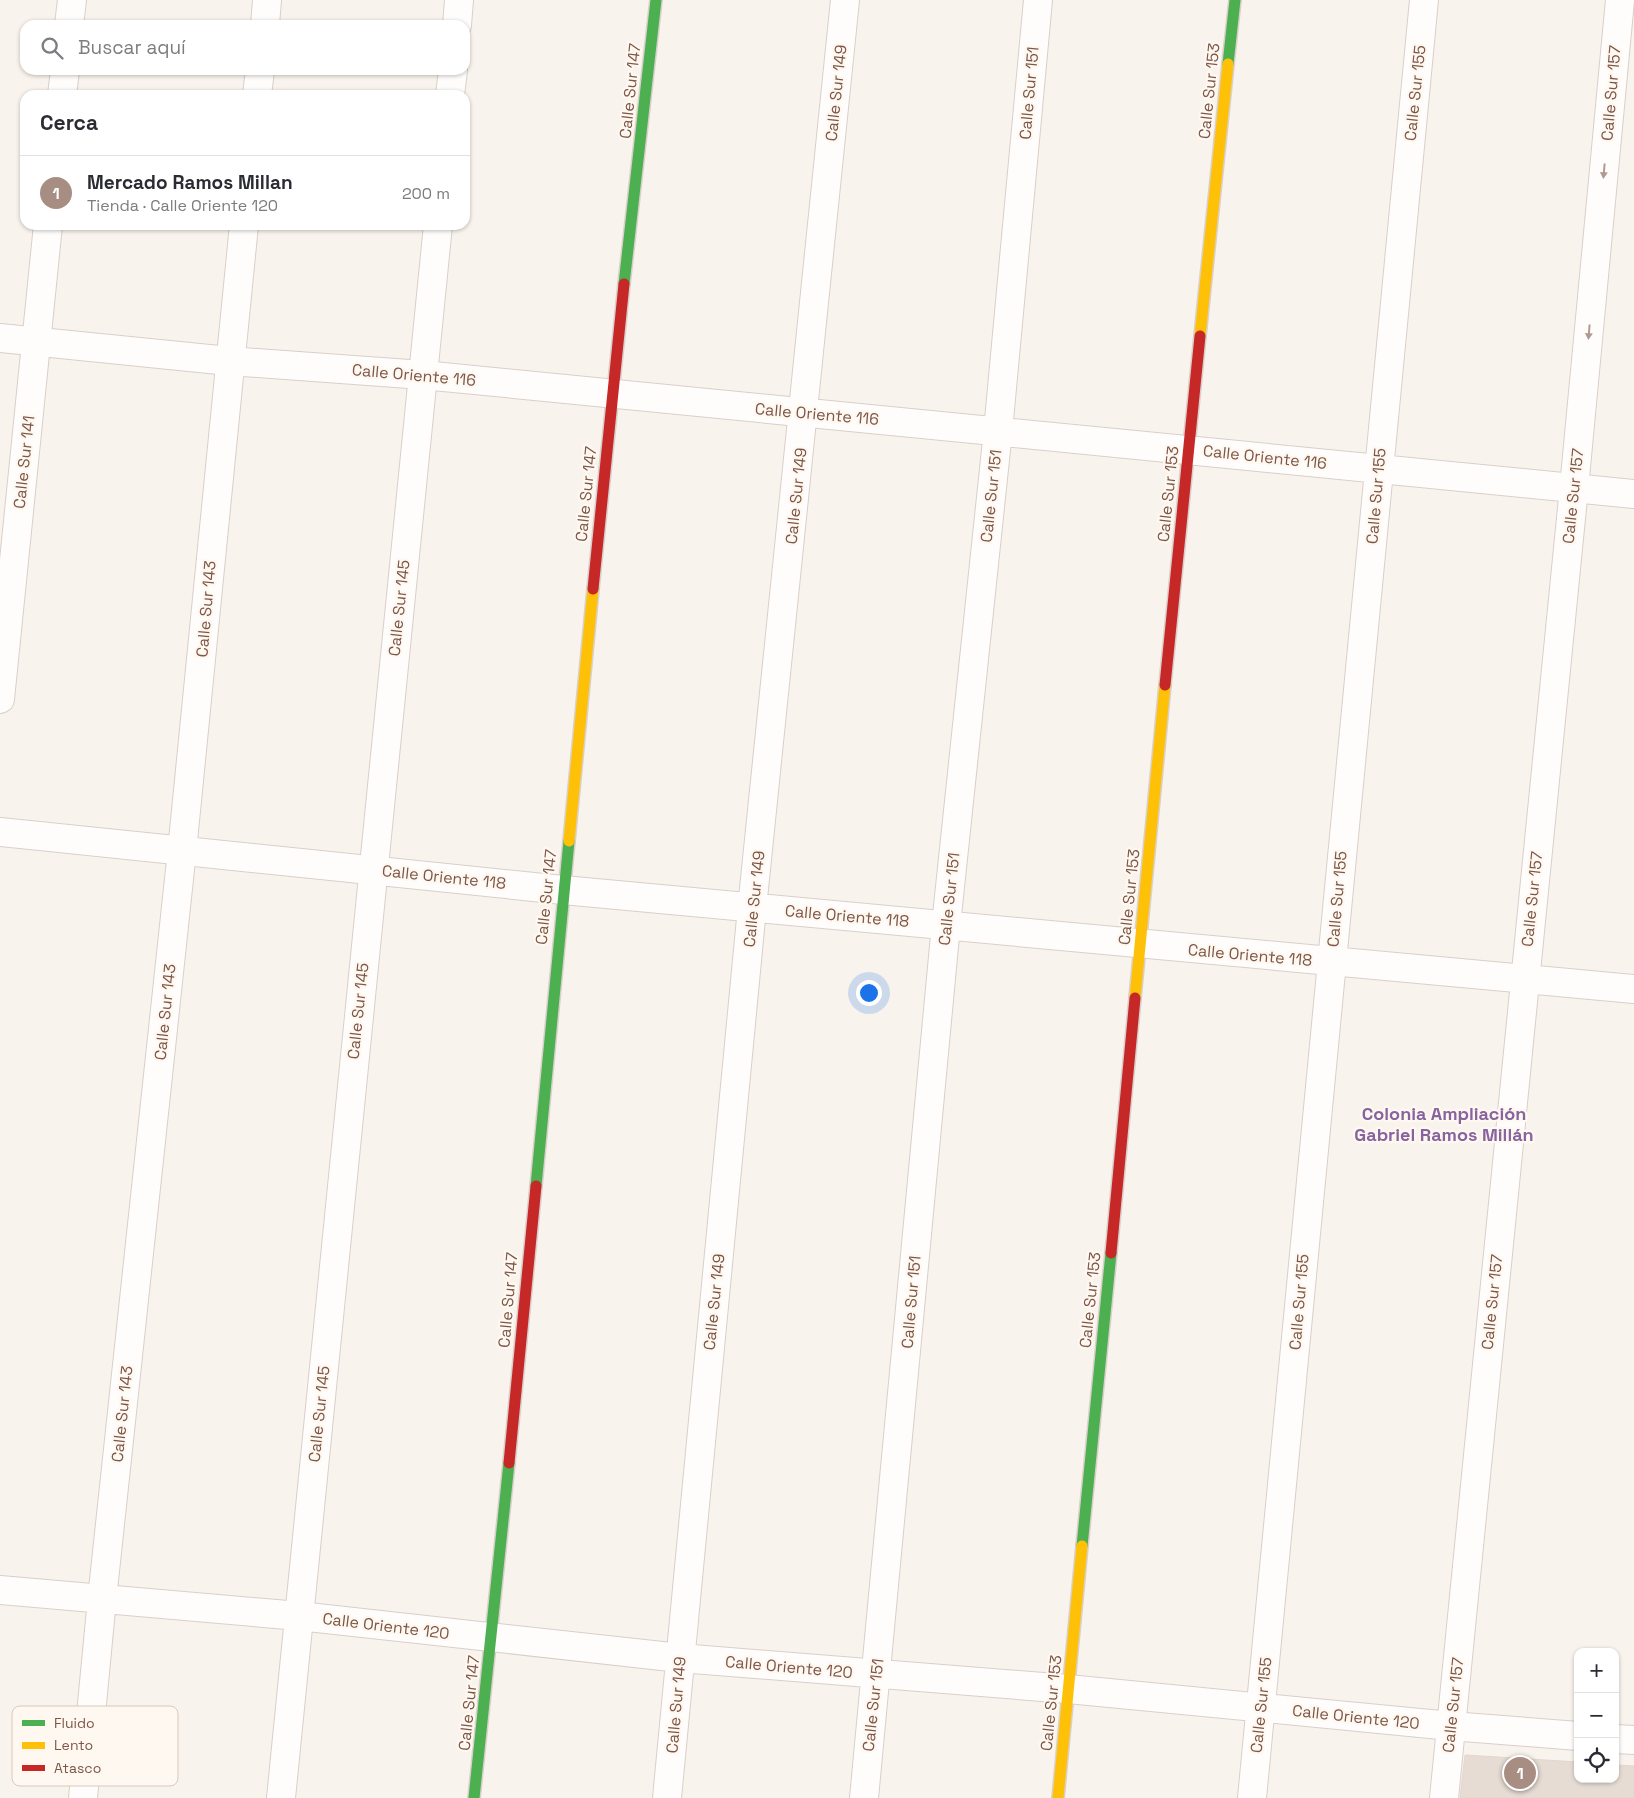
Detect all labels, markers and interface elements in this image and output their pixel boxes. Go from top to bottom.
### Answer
search box [20,20,470,75]
icon: search [38,34,66,62]
text: Buscar aquí [78,35,186,60]
street label: Calle Sur 147 [615,42,645,140]
street label: Calle Sur 153 [1194,42,1224,140]
street label: Calle Sur 149 [820,44,852,142]
street label: Calle Sur 155 [1400,44,1430,142]
street label: Calle Sur 157 [1596,44,1626,142]
street label: Calle Sur 151 [1014,46,1044,140]
text: Cerca [40,109,98,136]
one-way arrow [1600,163,1608,179]
text: Mercado Ramos Millan [87,170,293,195]
text: 1 [52,183,60,204]
text: 200 m [402,183,450,204]
text: Tienda · Calle Oriente 120 [87,195,278,216]
one-way arrow [1584,325,1592,341]
street label: Calle Oriente 116 [351,359,477,391]
street label: Calle Oriente 116 [754,398,880,430]
street label: Calle Sur 141 [9,414,39,510]
street label: Calle Oriente 116 [1202,440,1328,474]
street label: Calle Sur 147 [571,445,601,543]
street label: Calle Sur 153 [1153,445,1183,543]
street label: Calle Sur 149 [780,447,812,545]
street label: Calle Sur 155 [1361,447,1391,545]
street label: Calle Sur 157 [1558,447,1588,545]
street label: Calle Sur 151 [976,448,1006,544]
street label: Calle Sur 145 [383,559,415,657]
street label: Calle Sur 143 [191,560,221,658]
street label: Calle Sur 147 [531,848,561,946]
street label: Calle Sur 153 [1114,848,1144,946]
street label: Calle Sur 149 [738,850,770,948]
street label: Calle Sur 155 [1322,850,1352,948]
street label: Calle Sur 157 [1517,850,1547,948]
street label: Calle Sur 151 [934,851,964,947]
street label: Calle Oriente 118 [381,860,507,894]
street label: Calle Oriente 118 [784,900,910,932]
street label: Calle Oriente 118 [1187,939,1313,971]
street label: Calle Sur 145 [342,962,374,1060]
street label: Calle Sur 143 [149,963,181,1061]
your location [856,980,882,1006]
district label: Colonia Ampliación Gabriel Ramos Millán [1354,1102,1534,1146]
street label: Calle Sur 147 [493,1251,523,1349]
street label: Calle Sur 153 [1075,1251,1105,1349]
street label: Calle Sur 149 [698,1253,730,1351]
street label: Calle Sur 155 [1284,1253,1314,1351]
street label: Calle Sur 157 [1477,1253,1507,1351]
street label: Calle Sur 151 [896,1255,926,1349]
street label: Calle Sur 143 [106,1365,138,1463]
street label: Calle Sur 145 [303,1365,335,1463]
street label: Calle Oriente 120 [321,1608,451,1644]
map controls [1574,1648,1619,1783]
button: + [1574,1648,1619,1693]
street label: Calle Oriente 120 [724,1651,854,1683]
street label: Calle Sur 147 [454,1654,484,1752]
street label: Calle Sur 153 [1036,1654,1066,1752]
street label: Calle Sur 149 [661,1656,691,1754]
street label: Calle Sur 155 [1246,1656,1276,1754]
street label: Calle Sur 157 [1438,1656,1468,1754]
street label: Calle Sur 151 [858,1657,888,1753]
button: − [1574,1693,1619,1738]
street label: Calle Oriente 120 [1291,1700,1421,1734]
legend [12,1706,178,1786]
text: Fluido [54,1714,95,1732]
text: Lento [54,1736,93,1754]
button: locate [1574,1738,1619,1783]
pin: 1 [1504,1754,1536,1792]
text: Atasco [54,1759,101,1777]

